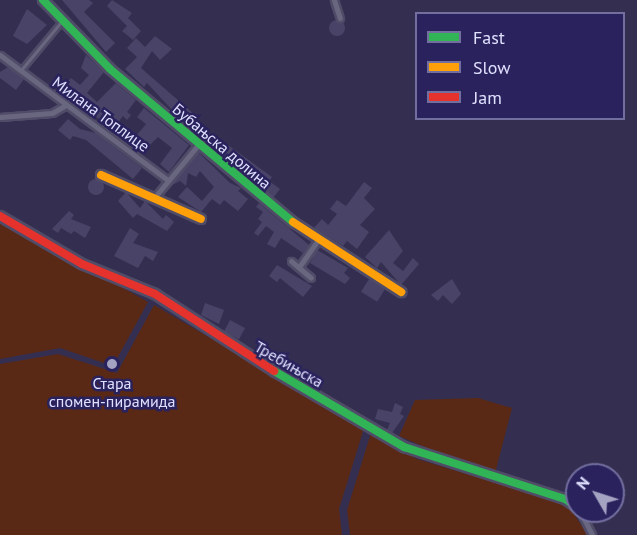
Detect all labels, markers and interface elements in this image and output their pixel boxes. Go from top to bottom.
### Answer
legend [415,12,625,120]
text: Fast [473,26,505,49]
text: Slow [473,56,511,79]
street label: Милана Топлице [48,72,154,156]
text: Jam [473,86,502,109]
street label: Бубањска долина [169,99,275,193]
street label: Требињска [251,337,327,391]
marker: Стара спомен-пирамида [105,357,119,371]
place label: Стара спомен-пирамида [49,373,175,411]
north arrow [565,463,625,523]
text: N [571,473,594,493]

